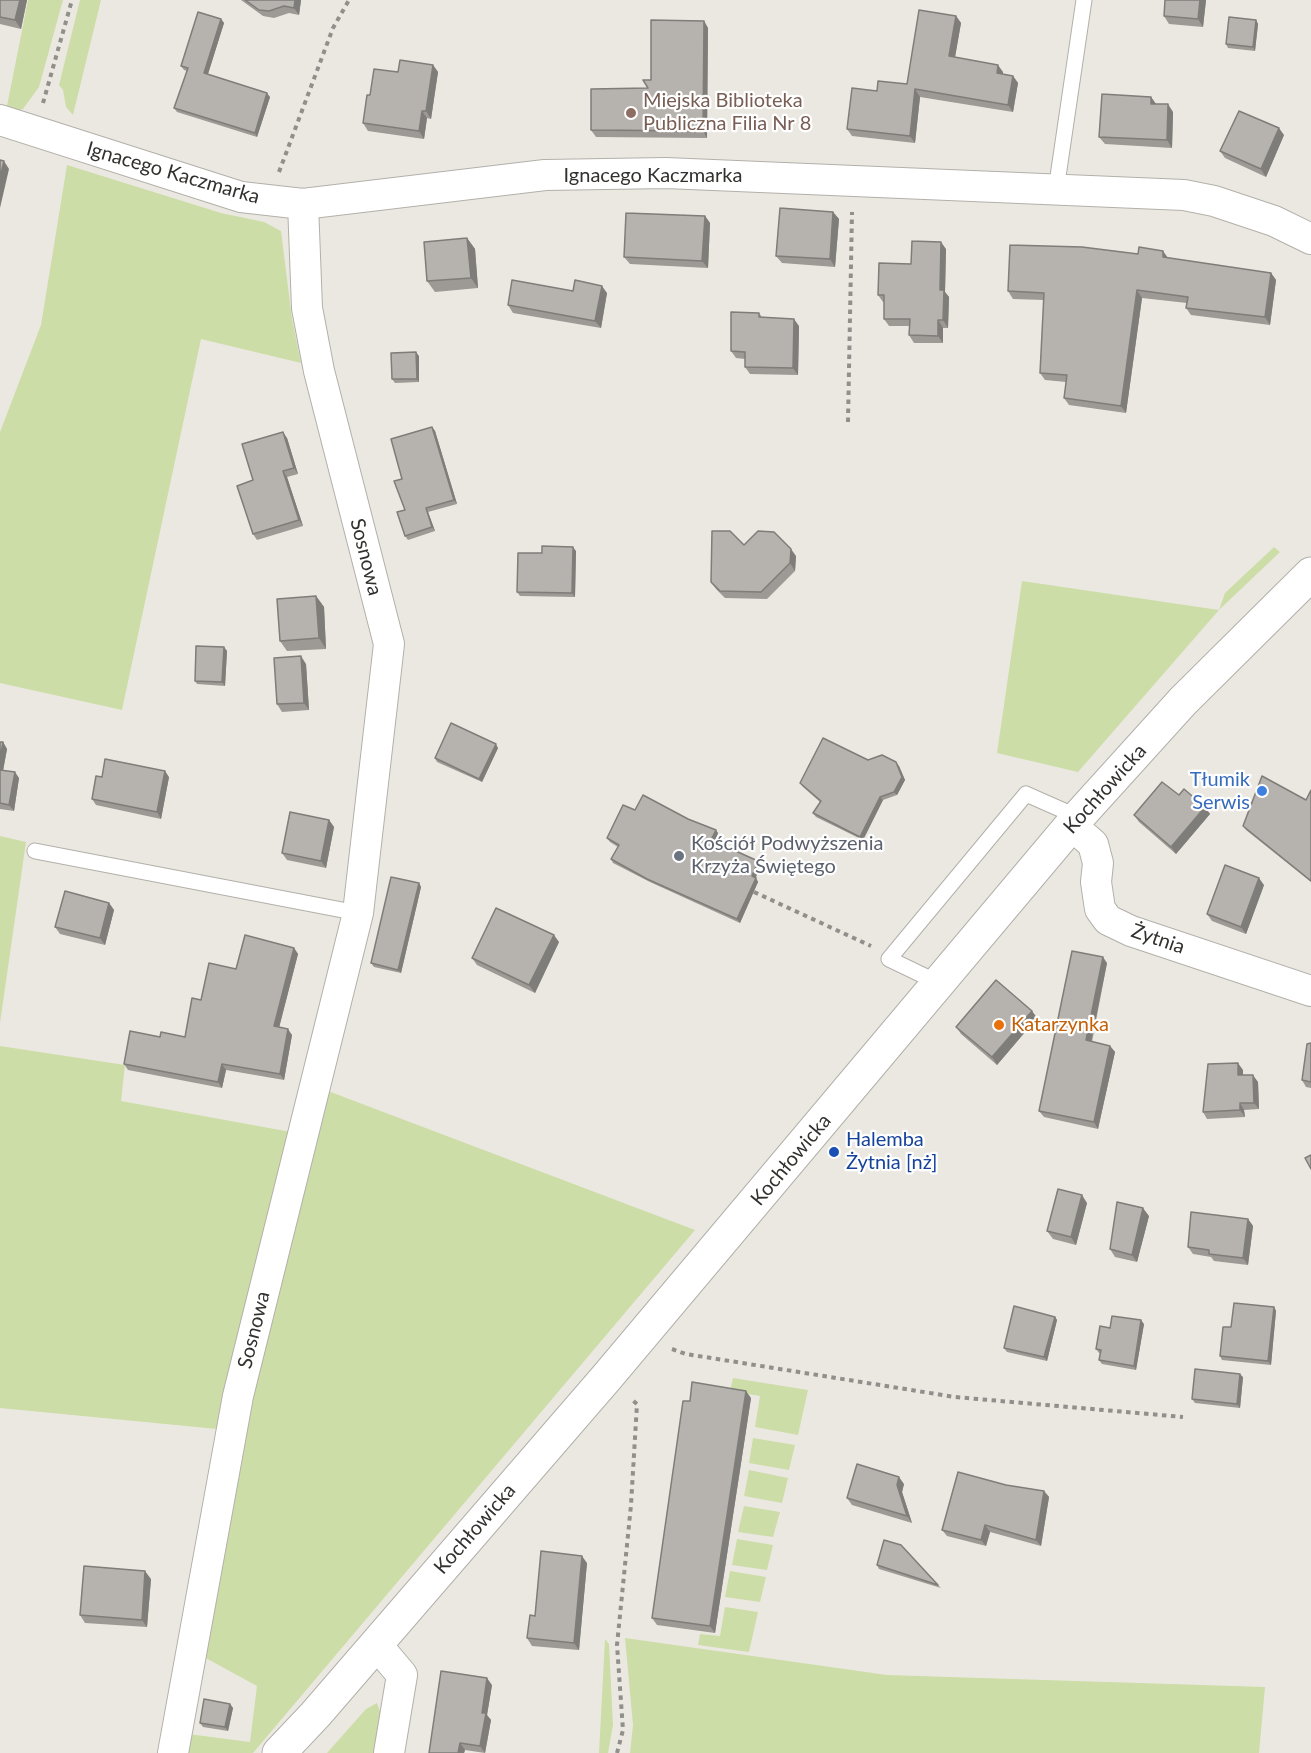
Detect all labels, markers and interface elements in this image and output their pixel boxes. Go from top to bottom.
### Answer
place label: Miejska Biblioteka Publiczna Filia Nr 8 [643,89,811,136]
marker: Miejska Biblioteka Publiczna Filia Nr 8 [624,106,638,120]
street label: Ignacego Kaczmarka [84,137,262,209]
street label: Ignacego Kaczmarka [564,164,742,188]
street label: Sosnowa [345,516,387,598]
street label: Kochłowicka [1059,739,1151,839]
place label: Tłumik Serwis [1190,768,1250,815]
marker: Tłumik Serwis [1255,784,1269,798]
place label: Kościół Podwyższenia Krzyża Świętego [691,832,884,879]
marker: Kościół Podwyższenia Krzyża Świętego [672,849,686,863]
street label: Żytnia [1128,919,1188,959]
place label: Katarzynka [1011,1013,1109,1037]
marker: Katarzynka [992,1018,1006,1032]
street label: Kochłowicka [746,1109,836,1211]
place label: Halemba Żytnia [nż] [846,1128,937,1175]
marker: Halemba Żytnia [nż] [827,1145,841,1159]
street label: Sosnowa [233,1289,275,1371]
street label: Kochłowicka [429,1479,521,1579]

